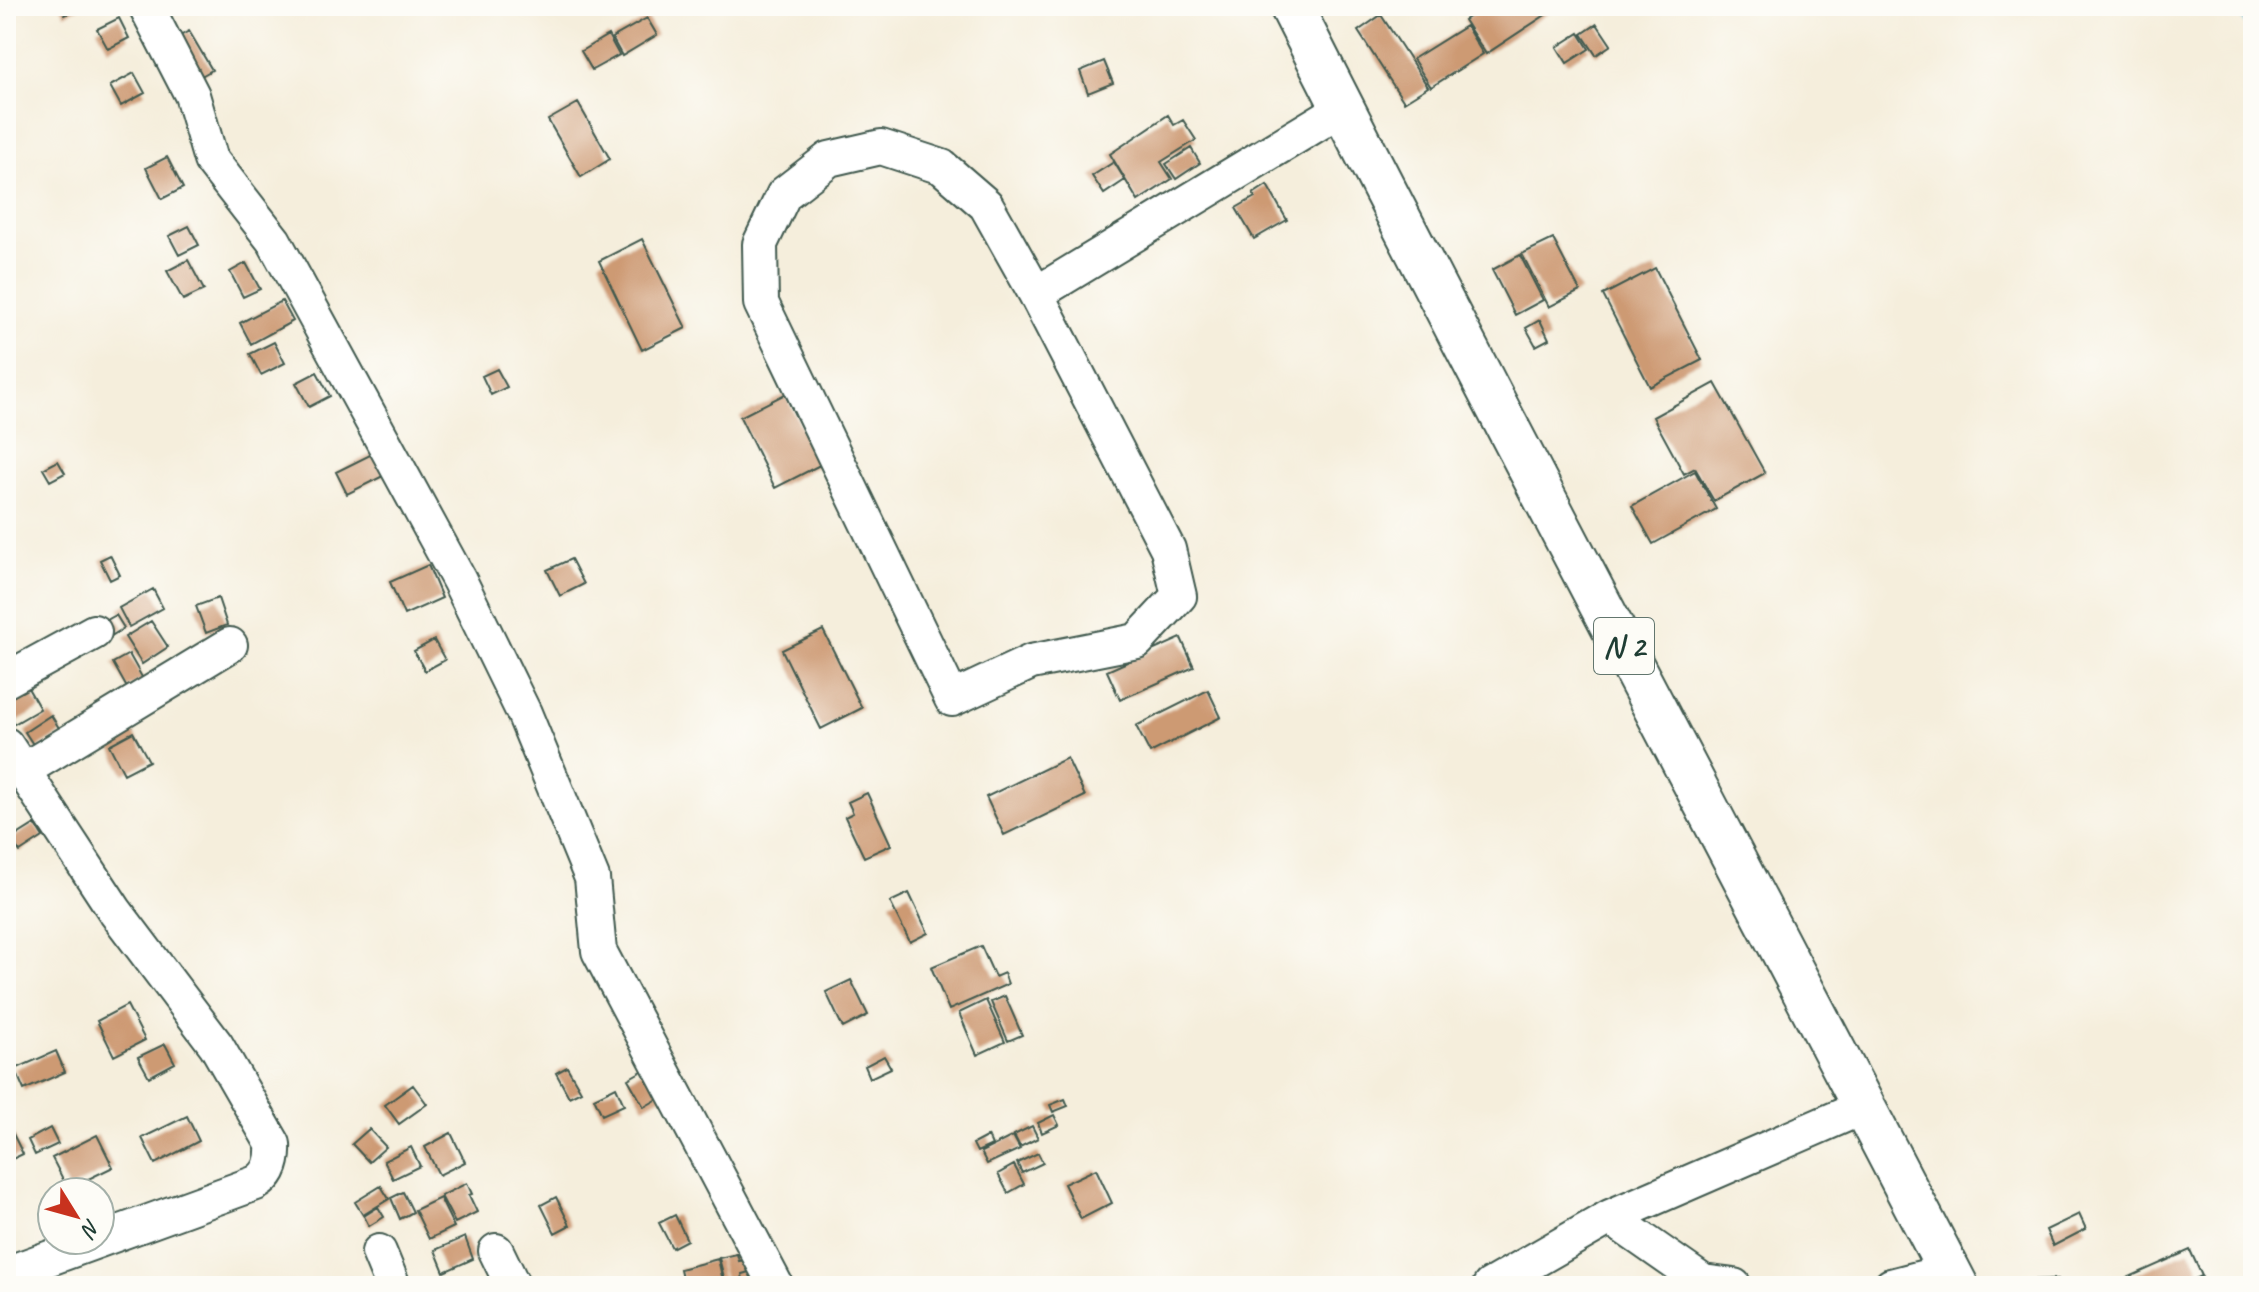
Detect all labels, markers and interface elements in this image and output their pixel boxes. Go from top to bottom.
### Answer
road number: N 2 [1594,618,1654,674]
north arrow [36,1176,116,1256]
text: N [74,1214,106,1244]

